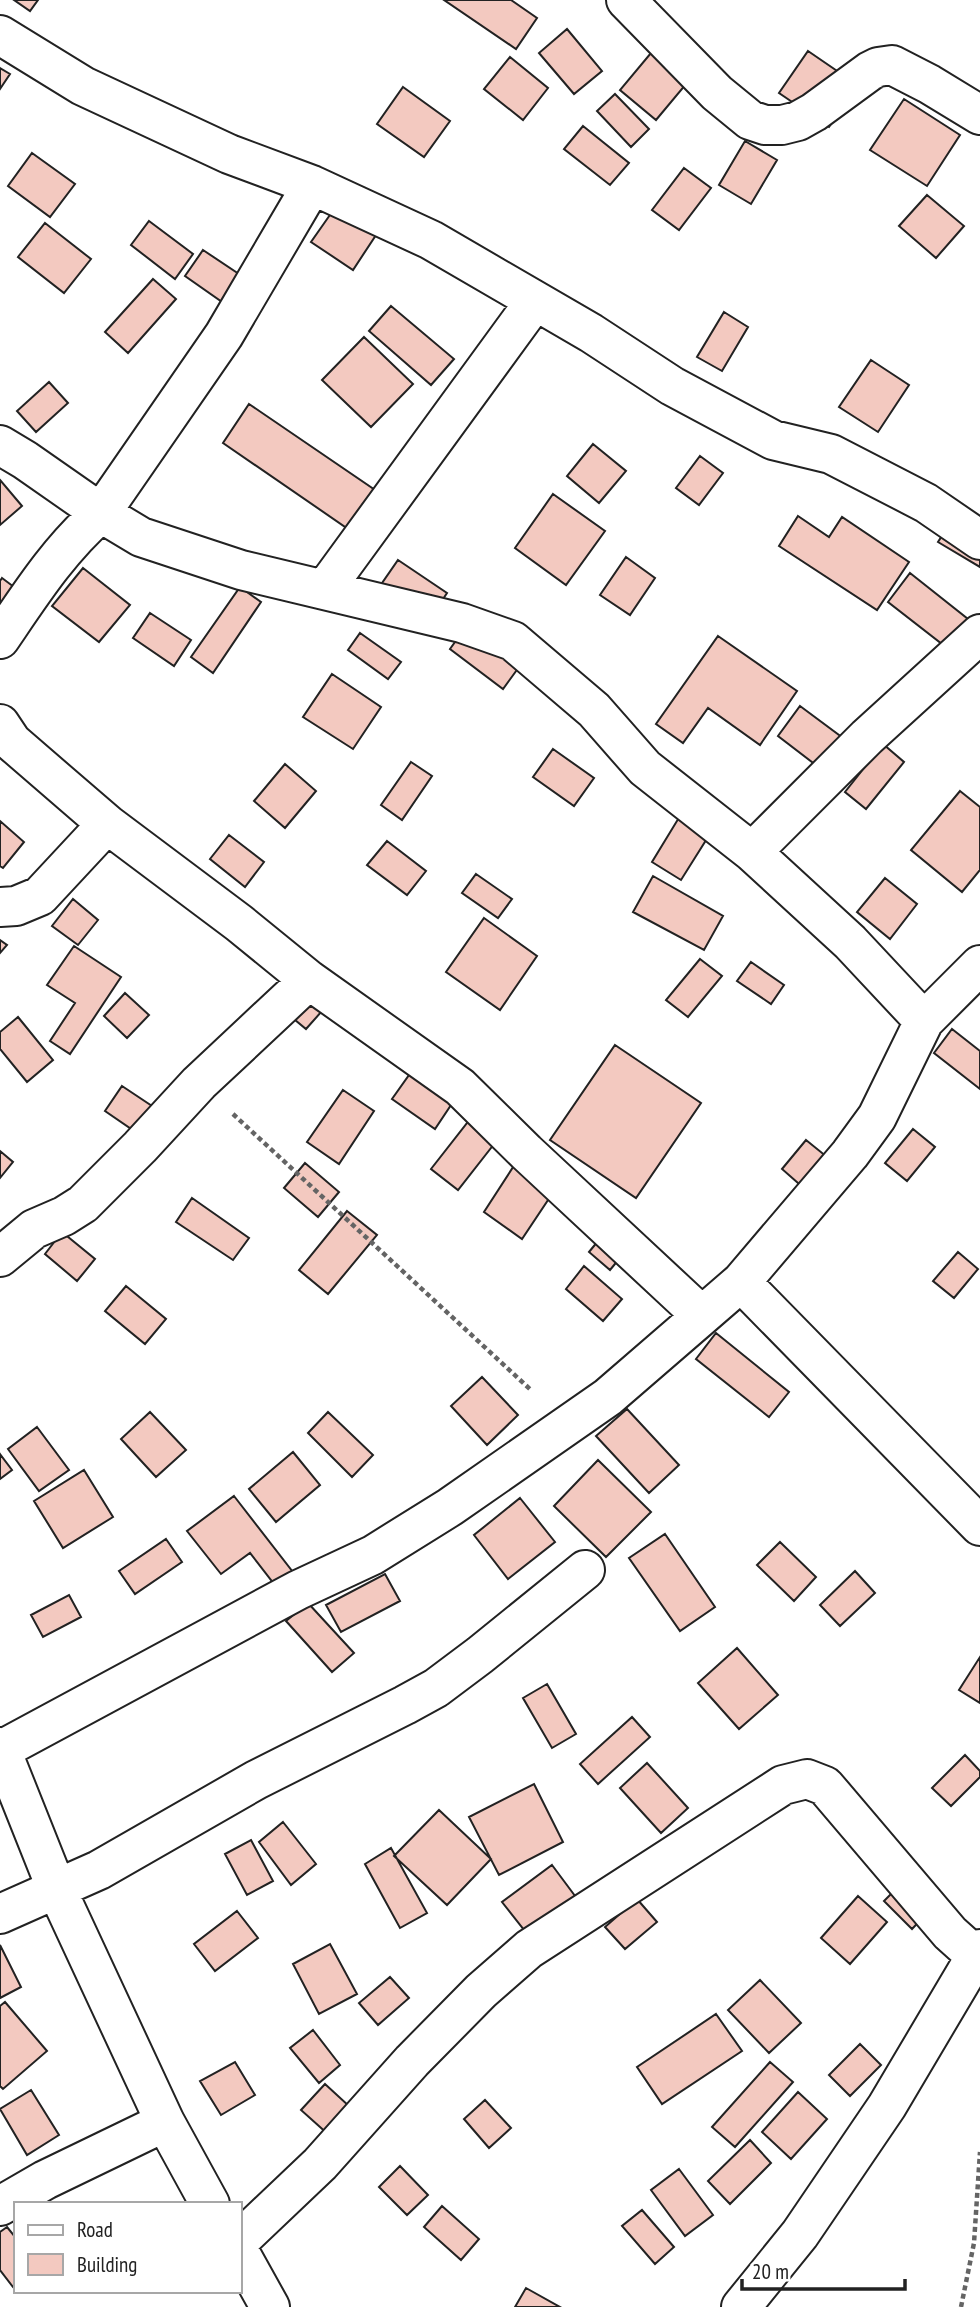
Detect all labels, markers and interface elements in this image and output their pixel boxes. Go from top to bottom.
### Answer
legend [14,2202,242,2293]
text: Road [77,2216,113,2243]
scale bar [742,2248,905,2292]
text: Building [77,2251,137,2278]
text: 20 m [752,2258,789,2285]

